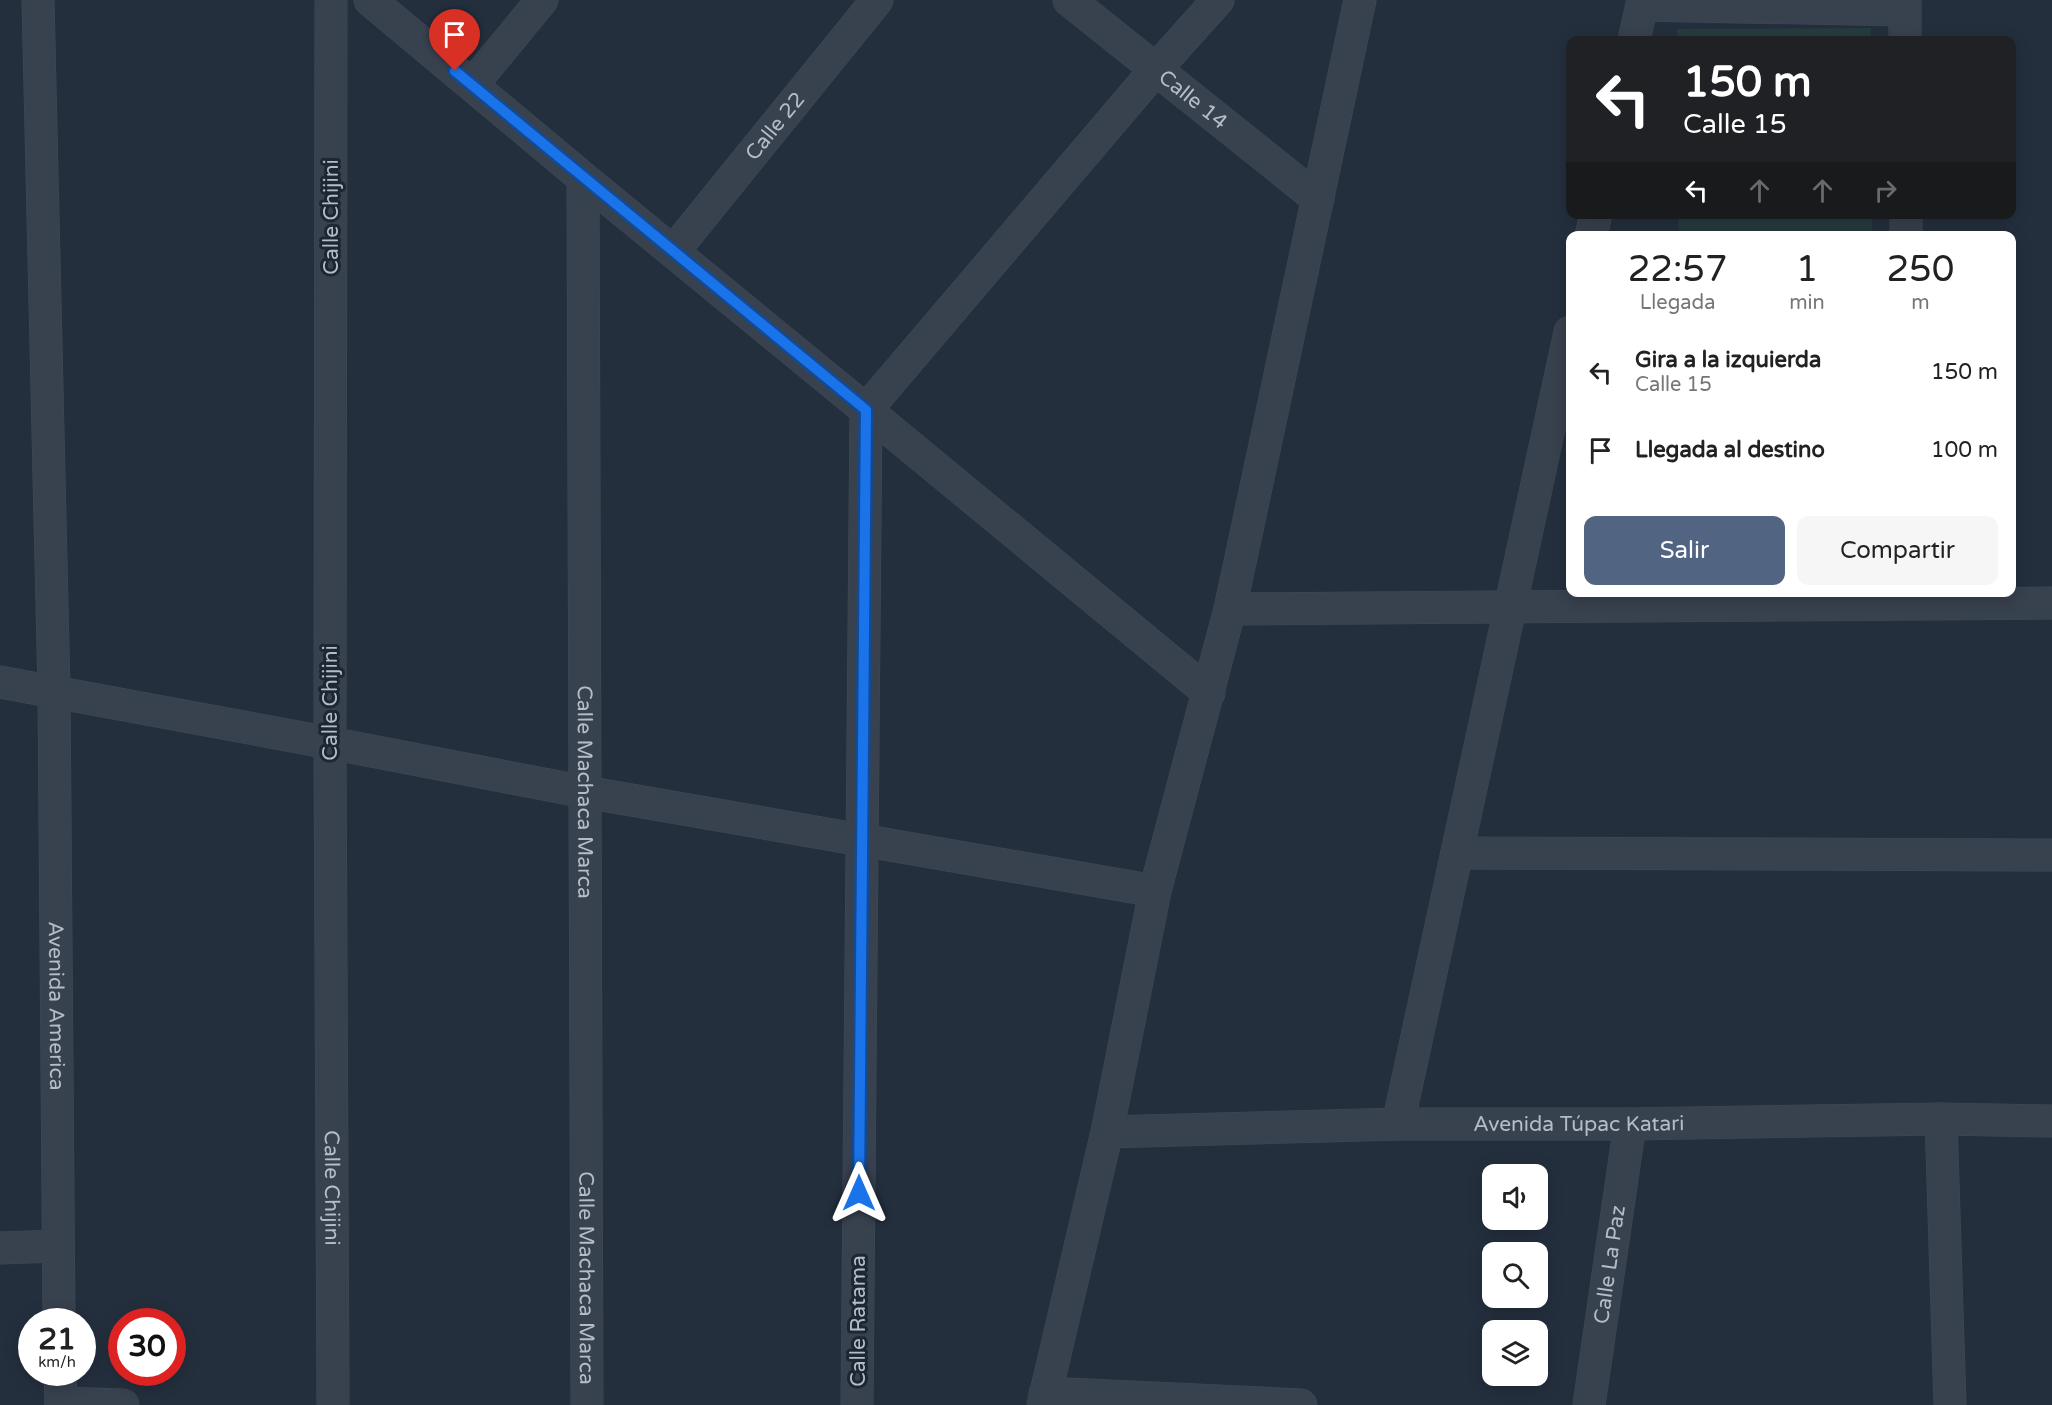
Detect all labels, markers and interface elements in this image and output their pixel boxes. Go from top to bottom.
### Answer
pin [429,9,480,71]
icon: arrive [438,18,471,51]
text: 150 m [1683,57,1812,108]
icon: left [1584,60,1662,138]
street label: Calle 14 [1154,64,1233,134]
street label: Calle 22 [740,87,810,165]
text: Calle 15 [1683,108,1787,141]
street label: Calle Chijini [319,159,344,275]
icon: left [1680,174,1713,207]
icon: ahead [1743,174,1776,207]
icon: ahead [1806,174,1839,207]
icon: right [1869,174,1902,207]
text: 22:57 [1628,248,1728,291]
text: 1 [1796,248,1818,291]
text: 250 [1886,248,1954,291]
text: Llegada [1640,291,1715,315]
text: min [1789,291,1825,315]
text: m [1911,291,1930,315]
text: Gira a la izquierda [1635,347,1821,373]
icon: left [1584,356,1617,389]
text: 150 m [1931,359,1998,385]
text: Calle 15 [1635,373,1712,397]
icon: arrive [1584,434,1617,467]
text: Llegada al destino [1635,437,1825,463]
text: 100 m [1931,437,1998,463]
button: Salir [1584,516,1785,585]
button: Compartir [1797,516,1998,585]
street label: Calle Chijini [318,645,343,761]
street label: Calle Machaca Marca [572,685,598,899]
street label: Avenida America [43,921,70,1091]
street label: Avenida Túpac Katari [1473,1111,1685,1137]
street label: Calle Chijini [319,1130,345,1246]
position arrow [827,1161,891,1225]
map controls [1482,1164,1548,1386]
button: sound [1482,1164,1548,1230]
street label: Calle Machaca Marca [574,1171,599,1385]
street label: Calle La Paz [1589,1204,1630,1325]
button: search [1482,1242,1548,1308]
street label: Calle Ratama [846,1255,871,1387]
speed limit sign: 30 [108,1308,186,1386]
button: layers [1482,1320,1548,1386]
text: 21 [38,1321,76,1358]
text: km/h [38,1353,76,1371]

